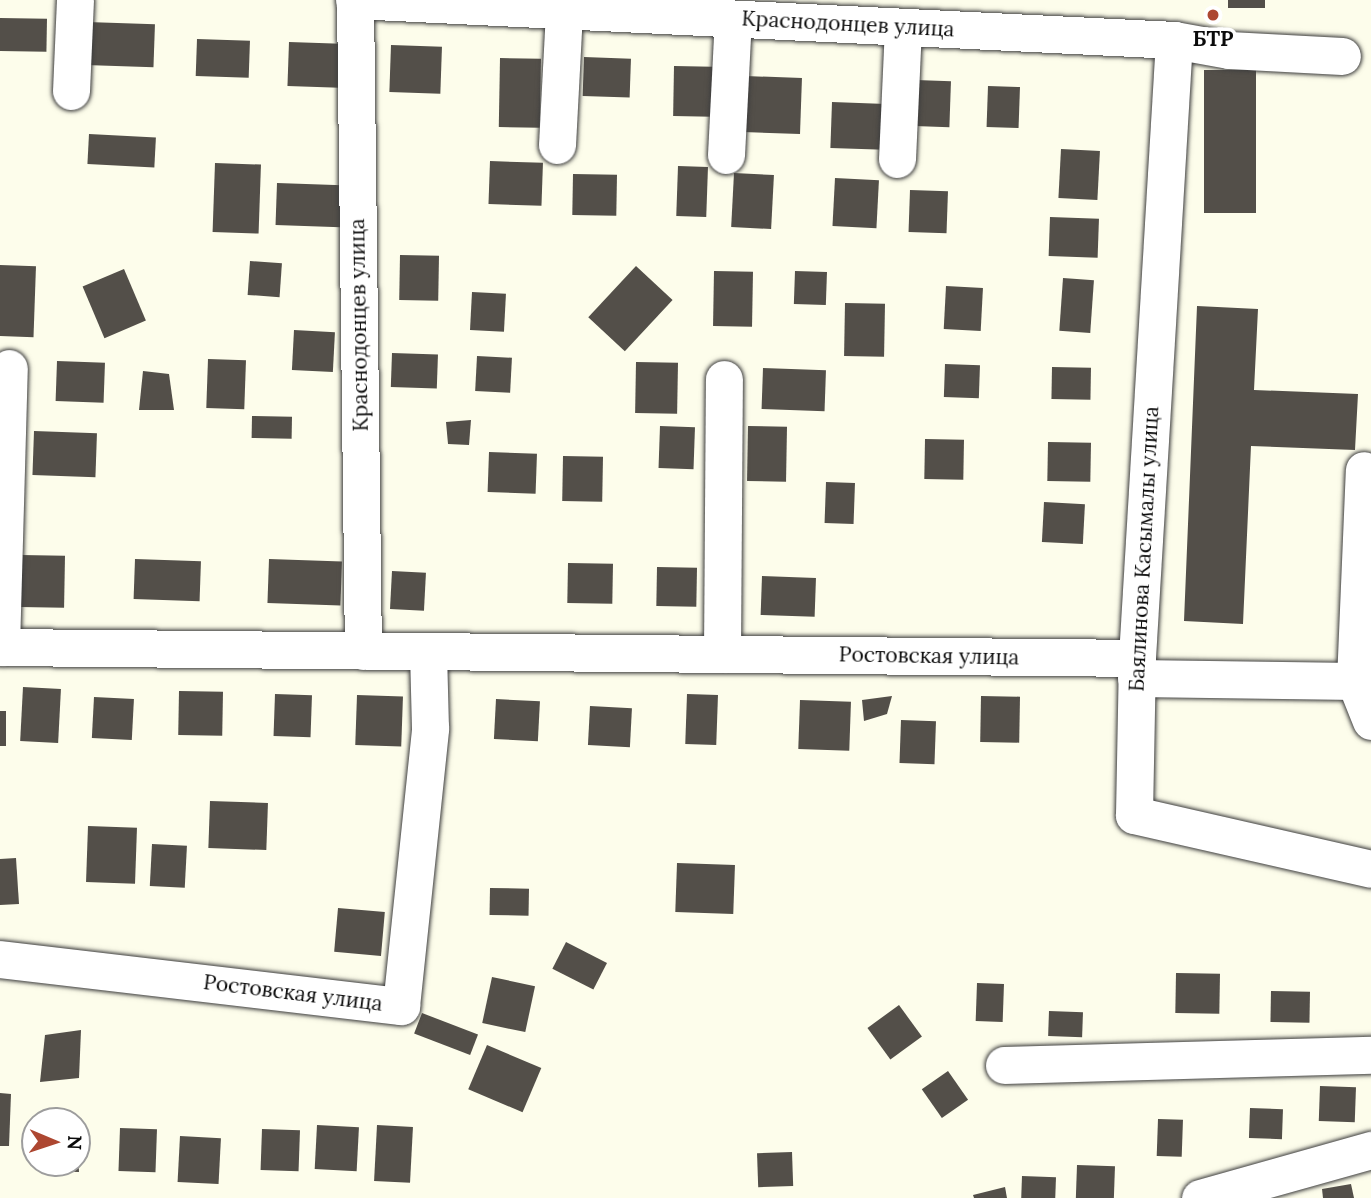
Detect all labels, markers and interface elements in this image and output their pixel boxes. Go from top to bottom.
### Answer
street label: Краснодонцев улица [741,6,955,42]
marker: БТР [1205,7,1221,23]
place label: БТР [1193,26,1233,52]
street label: Краснодонцев улица [345,218,373,432]
street label: Баялинова Касымалы улица [1124,406,1164,692]
street label: Ростовская улица [839,642,1019,670]
street label: Ростовская улица [202,969,384,1017]
north arrow [21,1107,91,1177]
text: N [63,1135,87,1150]

